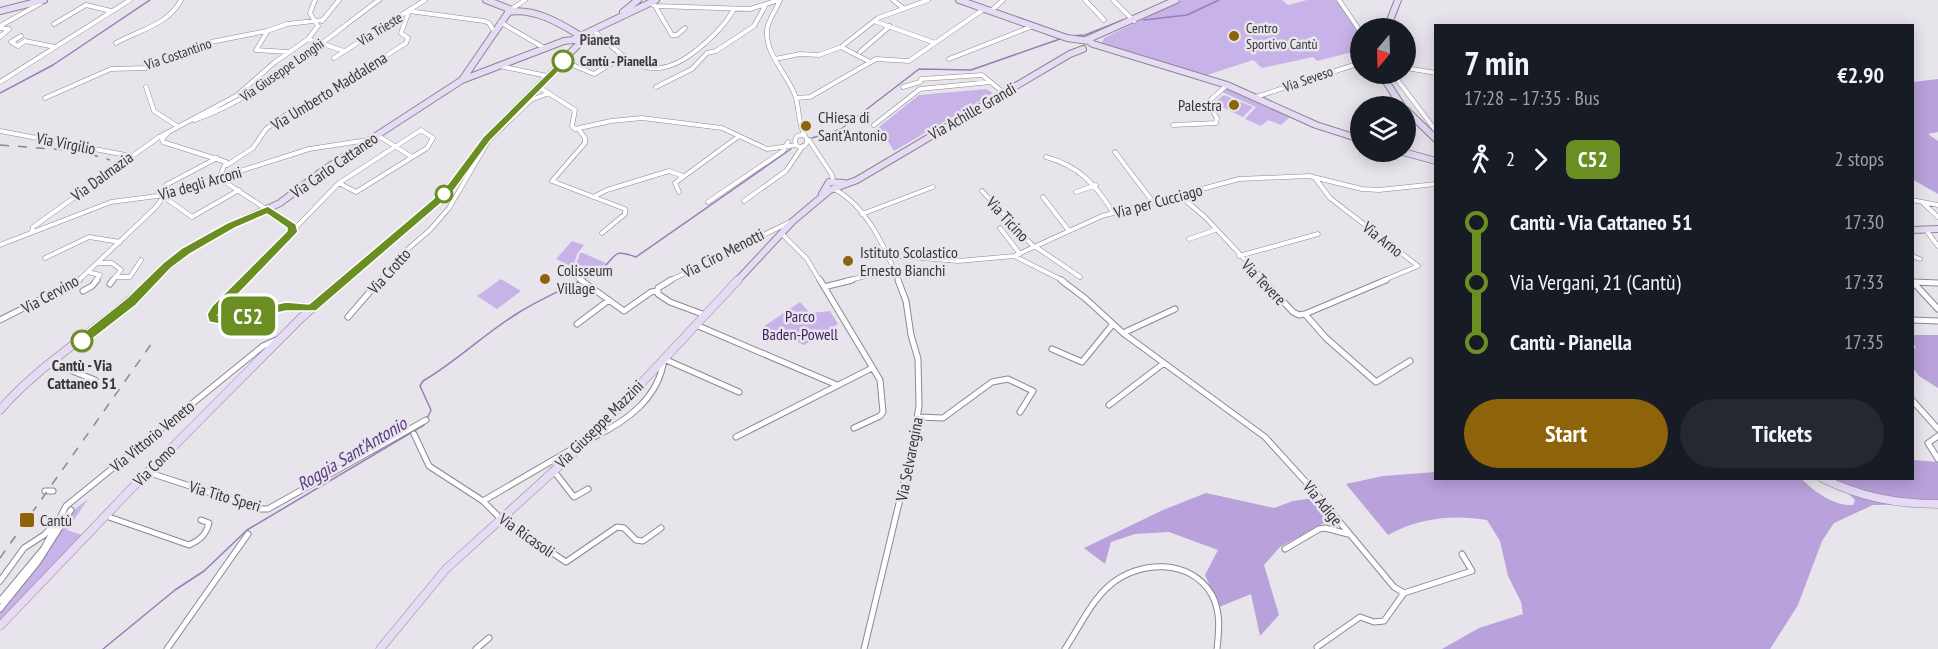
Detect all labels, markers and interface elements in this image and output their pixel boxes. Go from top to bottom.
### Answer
street label: Via Trieste [353,8,406,50]
north arrow [1350,18,1416,84]
map controls [1350,18,1416,162]
place label: Centro Sportivo Cantù [1246,19,1318,53]
marker: Centro Sportivo Cantù [1227,29,1241,43]
district label: Pianeta [580,30,620,49]
street label: Via Costantino [141,34,214,74]
street label: Via Giuseppe Longhi [236,34,327,106]
text: 7 min [1464,41,1529,84]
street label: Via Umberto Maddalena [266,47,391,135]
marker: Cantù - Pianella [552,50,574,72]
place label: Cantù - Pianella [580,52,658,70]
text: €2.90 [1837,61,1884,89]
street label: Via Seveso [1280,62,1335,96]
street label: Via Achille Grandi [924,78,1019,145]
text: 17:28 – 17:35 · Bus [1464,85,1599,111]
place label: Palestra [1178,95,1222,115]
button: layers [1350,96,1416,162]
marker: Palestra [1227,98,1241,112]
place label: CHiesa di Sant'Antonio [818,107,887,145]
marker: CHiesa di Sant'Antonio [799,119,813,133]
street label: Via Virgilio [34,127,97,159]
street label: Via Carlo Cattaneo [286,128,381,203]
icon: walk [1464,143,1497,176]
icon: forward [1524,143,1557,176]
text: 2 [1506,146,1515,172]
text: C52 [1578,146,1608,173]
text: 2 stops [1835,146,1884,172]
street label: Via Dalmazia [66,147,137,206]
street label: Via degli Arconi [155,162,244,205]
street label: Via per Cucciago [1111,180,1205,223]
unlabelled marker [435,185,453,203]
street label: Via Ticino [982,192,1034,246]
text: Cantù - Via Cattaneo 51 [1510,208,1692,236]
text: 17:30 [1844,209,1884,235]
street label: Via Arno [1358,216,1407,261]
street label: Via Ciro Menotti [678,224,767,283]
place label: Istituto Scolastico Ernesto Bianchi [860,242,958,280]
street label: Via Crotto [363,244,415,299]
marker: Istituto Scolastico Ernesto Bianchi [841,254,855,268]
street label: Via Tevere [1237,254,1291,309]
place label: Colisseum Village [556,260,613,298]
text: Via Vergani, 21 (Cantù) [1510,268,1681,296]
text: 17:33 [1844,269,1884,295]
street label: Via Cervino [17,270,82,318]
marker: Colisseum Village [538,272,552,286]
line badge: C52 [214,296,282,336]
text: C52 [233,303,263,330]
park label: Parco Baden-Powell [762,306,838,344]
text: Cantù - Pianella [1510,328,1632,356]
text: 17:35 [1844,329,1884,355]
marker: Cantù - Via Cattaneo 51 [71,330,93,352]
place label: Cantù - Via Cattaneo 51 [47,355,117,393]
street label: Via Giuseppe Mazzini [550,376,647,473]
street label: Via Vittorio Veneto [105,396,198,477]
button: Start [1464,399,1668,468]
button: Tickets [1680,399,1884,468]
water label: Roggia Sant'Antonio [293,411,412,495]
street label: Via Selvaregina [891,415,927,504]
street label: Via Como [128,440,179,491]
street label: Via Tito Speri [186,476,263,516]
street label: Via Adige [1298,476,1347,529]
street label: Via Ricasoli [494,508,559,561]
place label: Cantù [40,510,72,530]
marker: Cantù [18,511,36,529]

